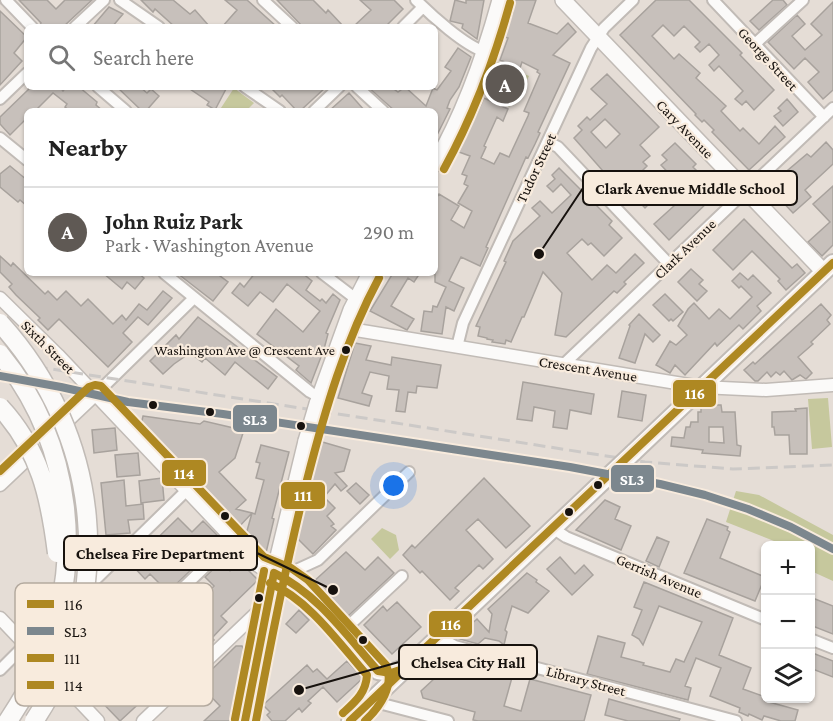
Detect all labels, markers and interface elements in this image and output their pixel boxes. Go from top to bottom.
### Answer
search box [24,24,438,90]
street label: George Street [734,24,802,95]
icon: search [45,41,78,74]
text: Search here [93,45,194,70]
pin: A [486,62,524,106]
street label: Cary Avenue [652,96,717,163]
street label: Tudor Street [513,130,559,205]
text: Nearby [48,133,127,162]
callout: Clark Avenue Middle School [583,171,797,205]
text: Clark Avenue Middle School [595,180,785,197]
text: John Ruiz Park [105,209,242,234]
street label: Clark Avenue [651,215,719,282]
text: A [62,221,73,243]
text: 290 m [363,221,414,243]
text: Park · Washington Avenue [105,234,314,256]
street label: Sixth Street [18,317,79,378]
place label: Washington Ave @ Crescent Ave [155,342,335,358]
marker: Washington Ave @ Crescent Ave [340,344,352,356]
street label: Crescent Avenue [538,353,639,385]
line badge: 116 [672,379,717,408]
text: 116 [685,385,705,402]
unlabelled marker [147,399,159,411]
line badge: SL3 [232,404,278,433]
unlabelled marker [204,406,216,418]
text: SL3 [243,411,267,428]
unlabelled marker [295,420,307,432]
line badge: 114 [161,459,207,487]
line badge: SL3 [610,464,655,493]
text: 114 [174,465,195,482]
your location [379,471,408,500]
text: SL3 [620,471,644,488]
unlabelled marker [592,479,604,491]
line badge: 111 [280,481,326,510]
text: 111 [294,487,312,504]
unlabelled marker [563,506,575,518]
unlabelled marker [219,510,231,522]
callout: Chelsea Fire Department [64,536,257,570]
map controls [761,541,815,703]
button: + [761,541,815,595]
text: Chelsea Fire Department [76,545,244,562]
street label: Gerrish Avenue [614,551,705,601]
legend [15,583,213,706]
unlabelled marker [253,592,265,604]
button: − [761,595,815,649]
text: 116 [64,596,83,613]
line badge: 116 [428,610,473,638]
text: 116 [441,616,461,633]
text: SL3 [64,623,87,640]
unlabelled marker [357,634,369,646]
callout: Chelsea City Hall [399,645,537,679]
button: layers [761,649,815,703]
text: 111 [64,650,80,667]
text: Chelsea City Hall [411,654,526,671]
street label: Library Street [544,663,628,700]
text: 114 [64,677,83,694]

